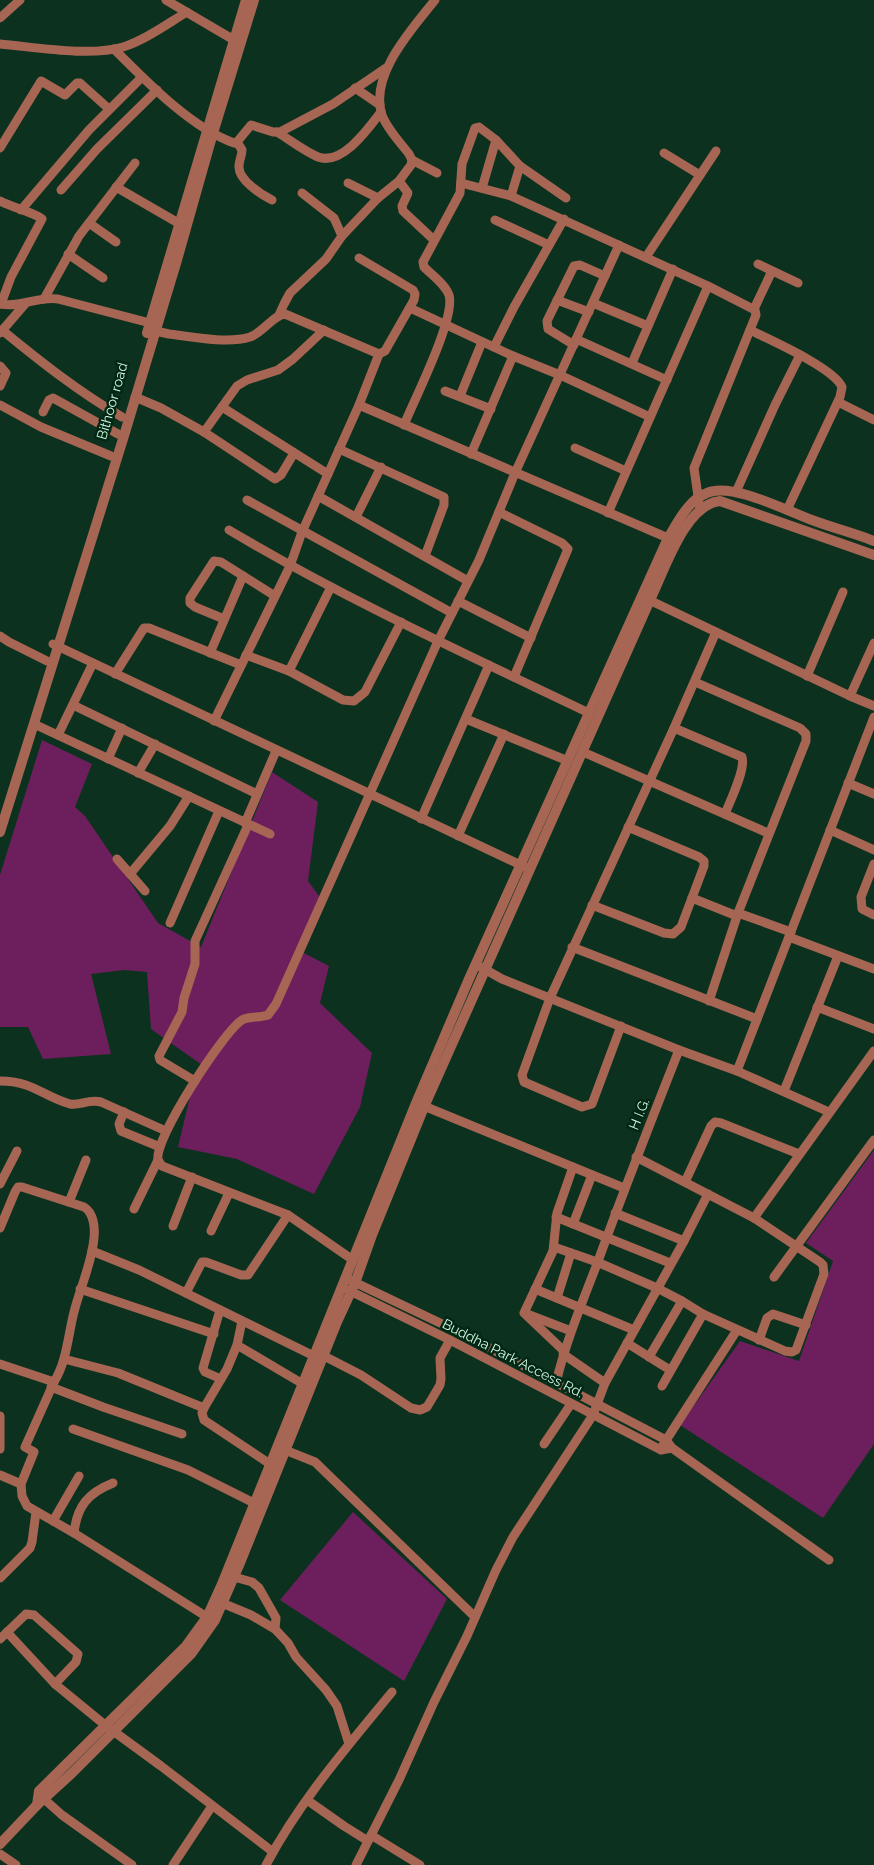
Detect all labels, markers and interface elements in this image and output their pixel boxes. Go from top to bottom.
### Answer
street label: Bithoor road [93,361,131,441]
street label: H I.G. [625,1096,653,1132]
street label: Buddha Park Access Rd. [440,1315,586,1401]

